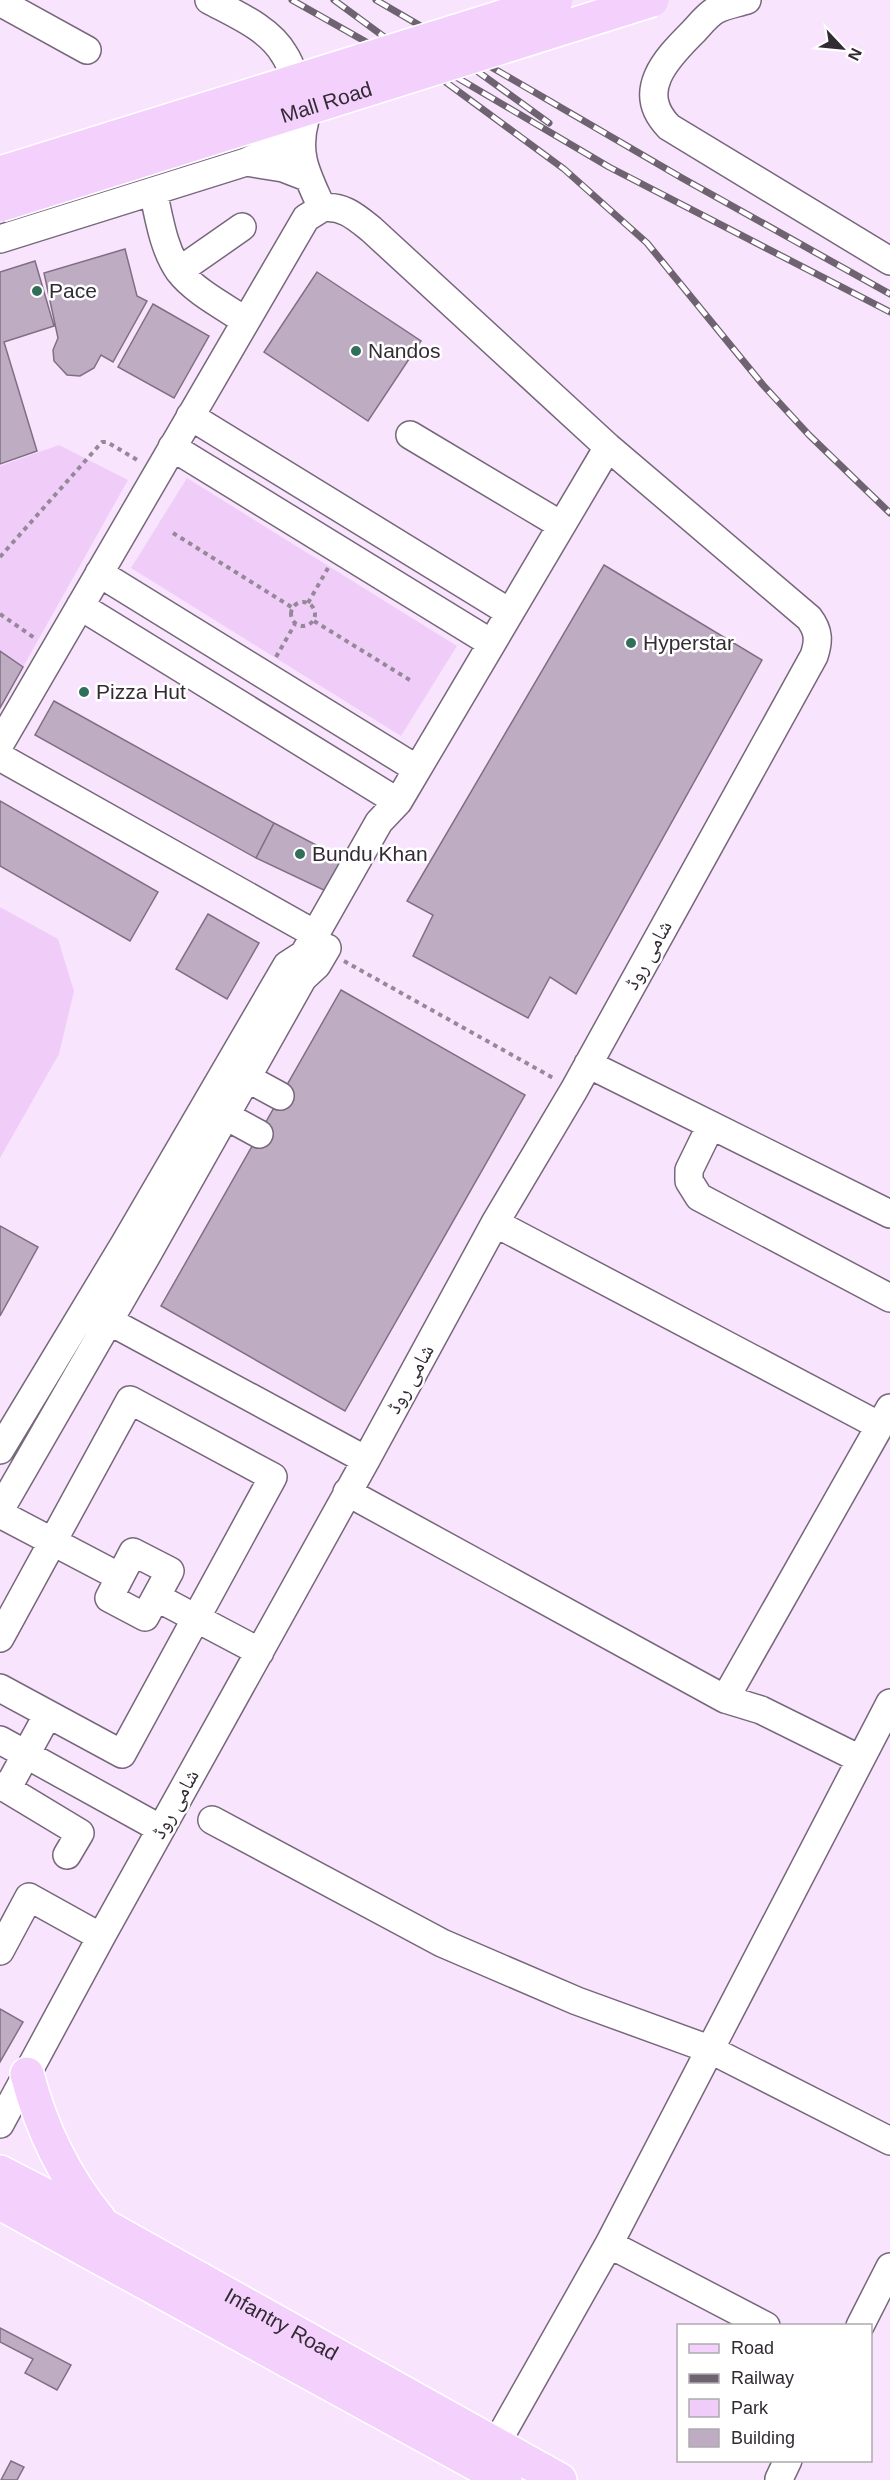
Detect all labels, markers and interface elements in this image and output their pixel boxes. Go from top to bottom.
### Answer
north arrow [812,18,872,78]
text: N [845,45,865,63]
street label: Mall Road [278,77,375,127]
place label: Pace [49,279,97,302]
marker: Pace [30,284,44,298]
place label: Nandos [368,339,440,362]
marker: Nandos [349,344,363,358]
place label: Hyperstar [643,631,734,654]
marker: Hyperstar [624,636,638,650]
place label: Pizza Hut [96,680,186,703]
marker: Pizza Hut [77,685,91,699]
place label: Bundu Khan [312,842,428,865]
marker: Bundu Khan [293,847,307,861]
street label: شامی روڈ [619,916,678,994]
street label: شامی روڈ [381,1340,440,1418]
street label: شامی روڈ [146,1765,205,1843]
street label: Infantry Road [221,2283,342,2365]
legend [677,2324,872,2462]
text: Road [731,2338,774,2358]
text: Railway [731,2368,794,2388]
text: Park [731,2398,769,2418]
text: Building [731,2428,795,2448]

